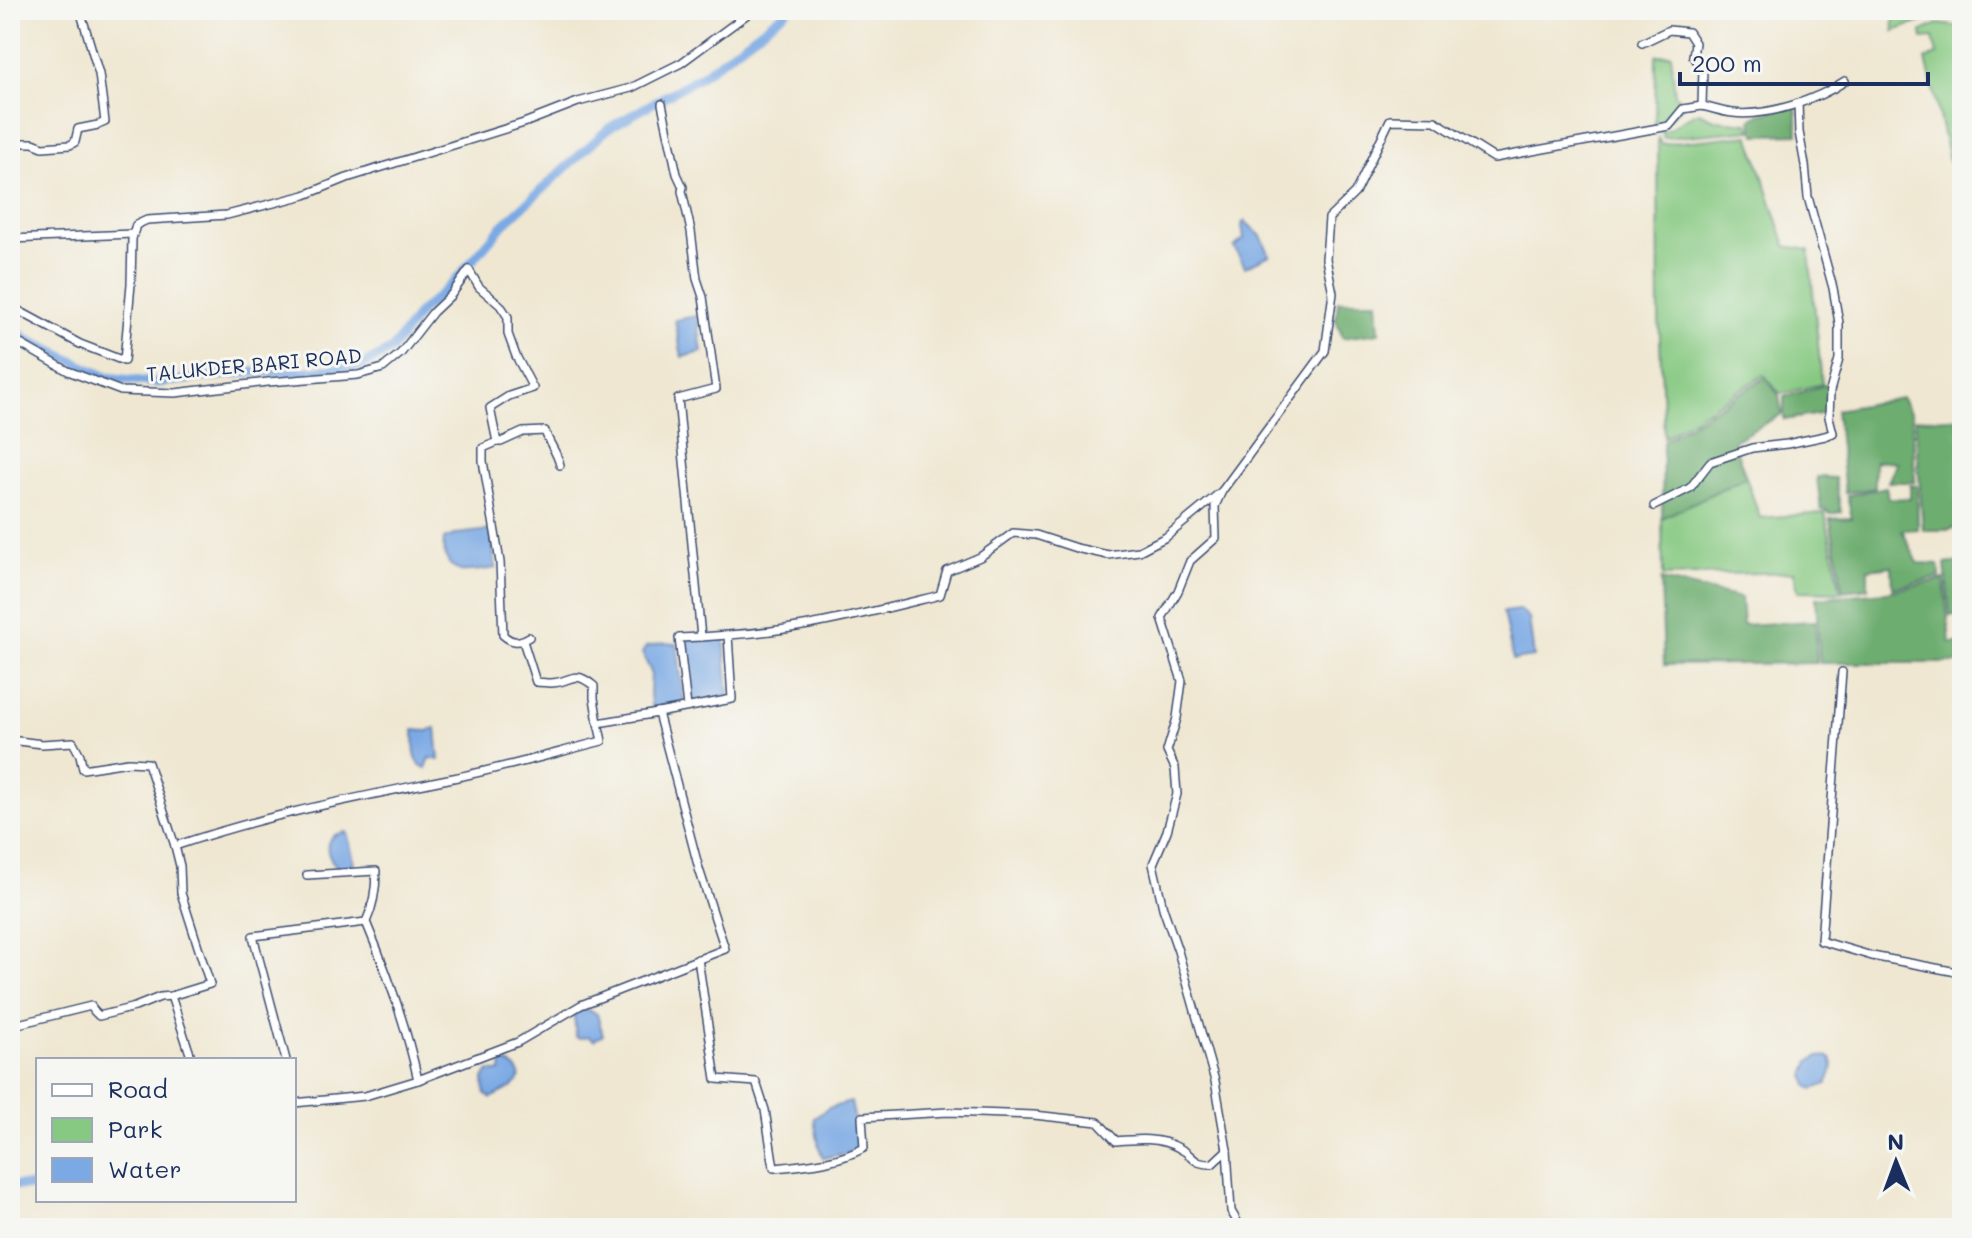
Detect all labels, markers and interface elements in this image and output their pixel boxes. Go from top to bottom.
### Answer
scale bar [1680,36,1928,86]
text: 200 m [1692,47,1762,78]
street label: TALUKDER BARI ROAD [145,342,363,386]
legend [36,1058,296,1202]
text: Road [108,1073,168,1104]
text: Park [108,1113,162,1144]
north arrow [1856,1122,1936,1202]
text: N [1887,1127,1904,1156]
text: Water [108,1153,182,1184]

